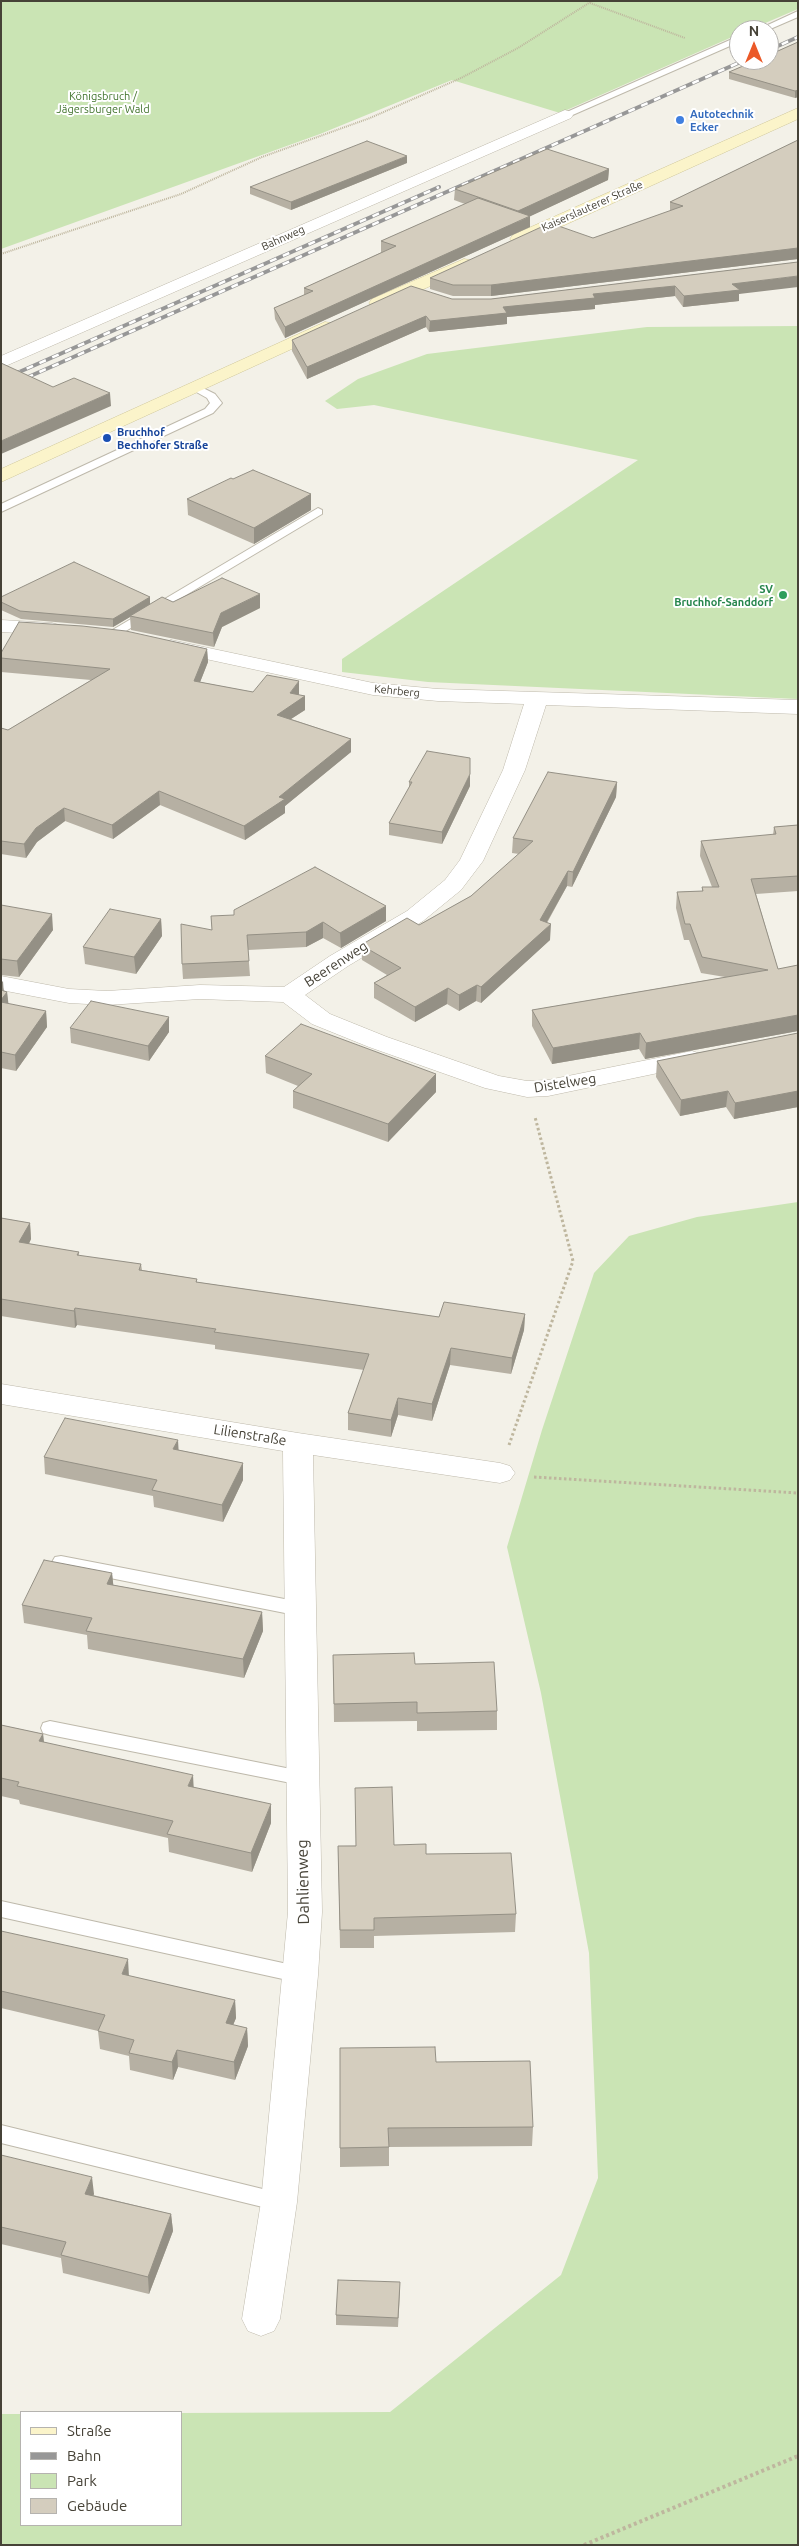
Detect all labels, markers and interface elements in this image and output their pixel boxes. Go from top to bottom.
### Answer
north arrow [729,20,779,70]
text: N [749,23,759,39]
park label: Königsbruch / Jägersburger Wald [56,89,150,115]
place label: Autotechnik Ecker [690,107,754,133]
marker: Autotechnik Ecker [674,114,686,126]
street label: Kaiserslauterer Straße [539,178,645,234]
street label: Bahnweg [259,223,307,253]
place label: Bruchhof Bechhofer Straße [117,425,208,451]
marker: Bruchhof Bechhofer Straße [101,432,113,444]
place label: SV Bruchhof-Sanddorf [674,582,773,608]
marker: SV Bruchhof-Sanddorf [777,589,789,601]
street label: Kehrberg [373,682,421,700]
street label: Beerenweg [301,937,371,991]
street label: Distelweg [533,1070,597,1096]
street label: Lilienstraße [212,1421,288,1449]
street label: Dahlienweg [293,1839,313,1925]
legend [20,2411,182,2526]
text: Straße [67,2422,111,2439]
text: Bahn [67,2447,101,2464]
text: Park [67,2472,97,2489]
text: Gebäude [67,2497,127,2514]

